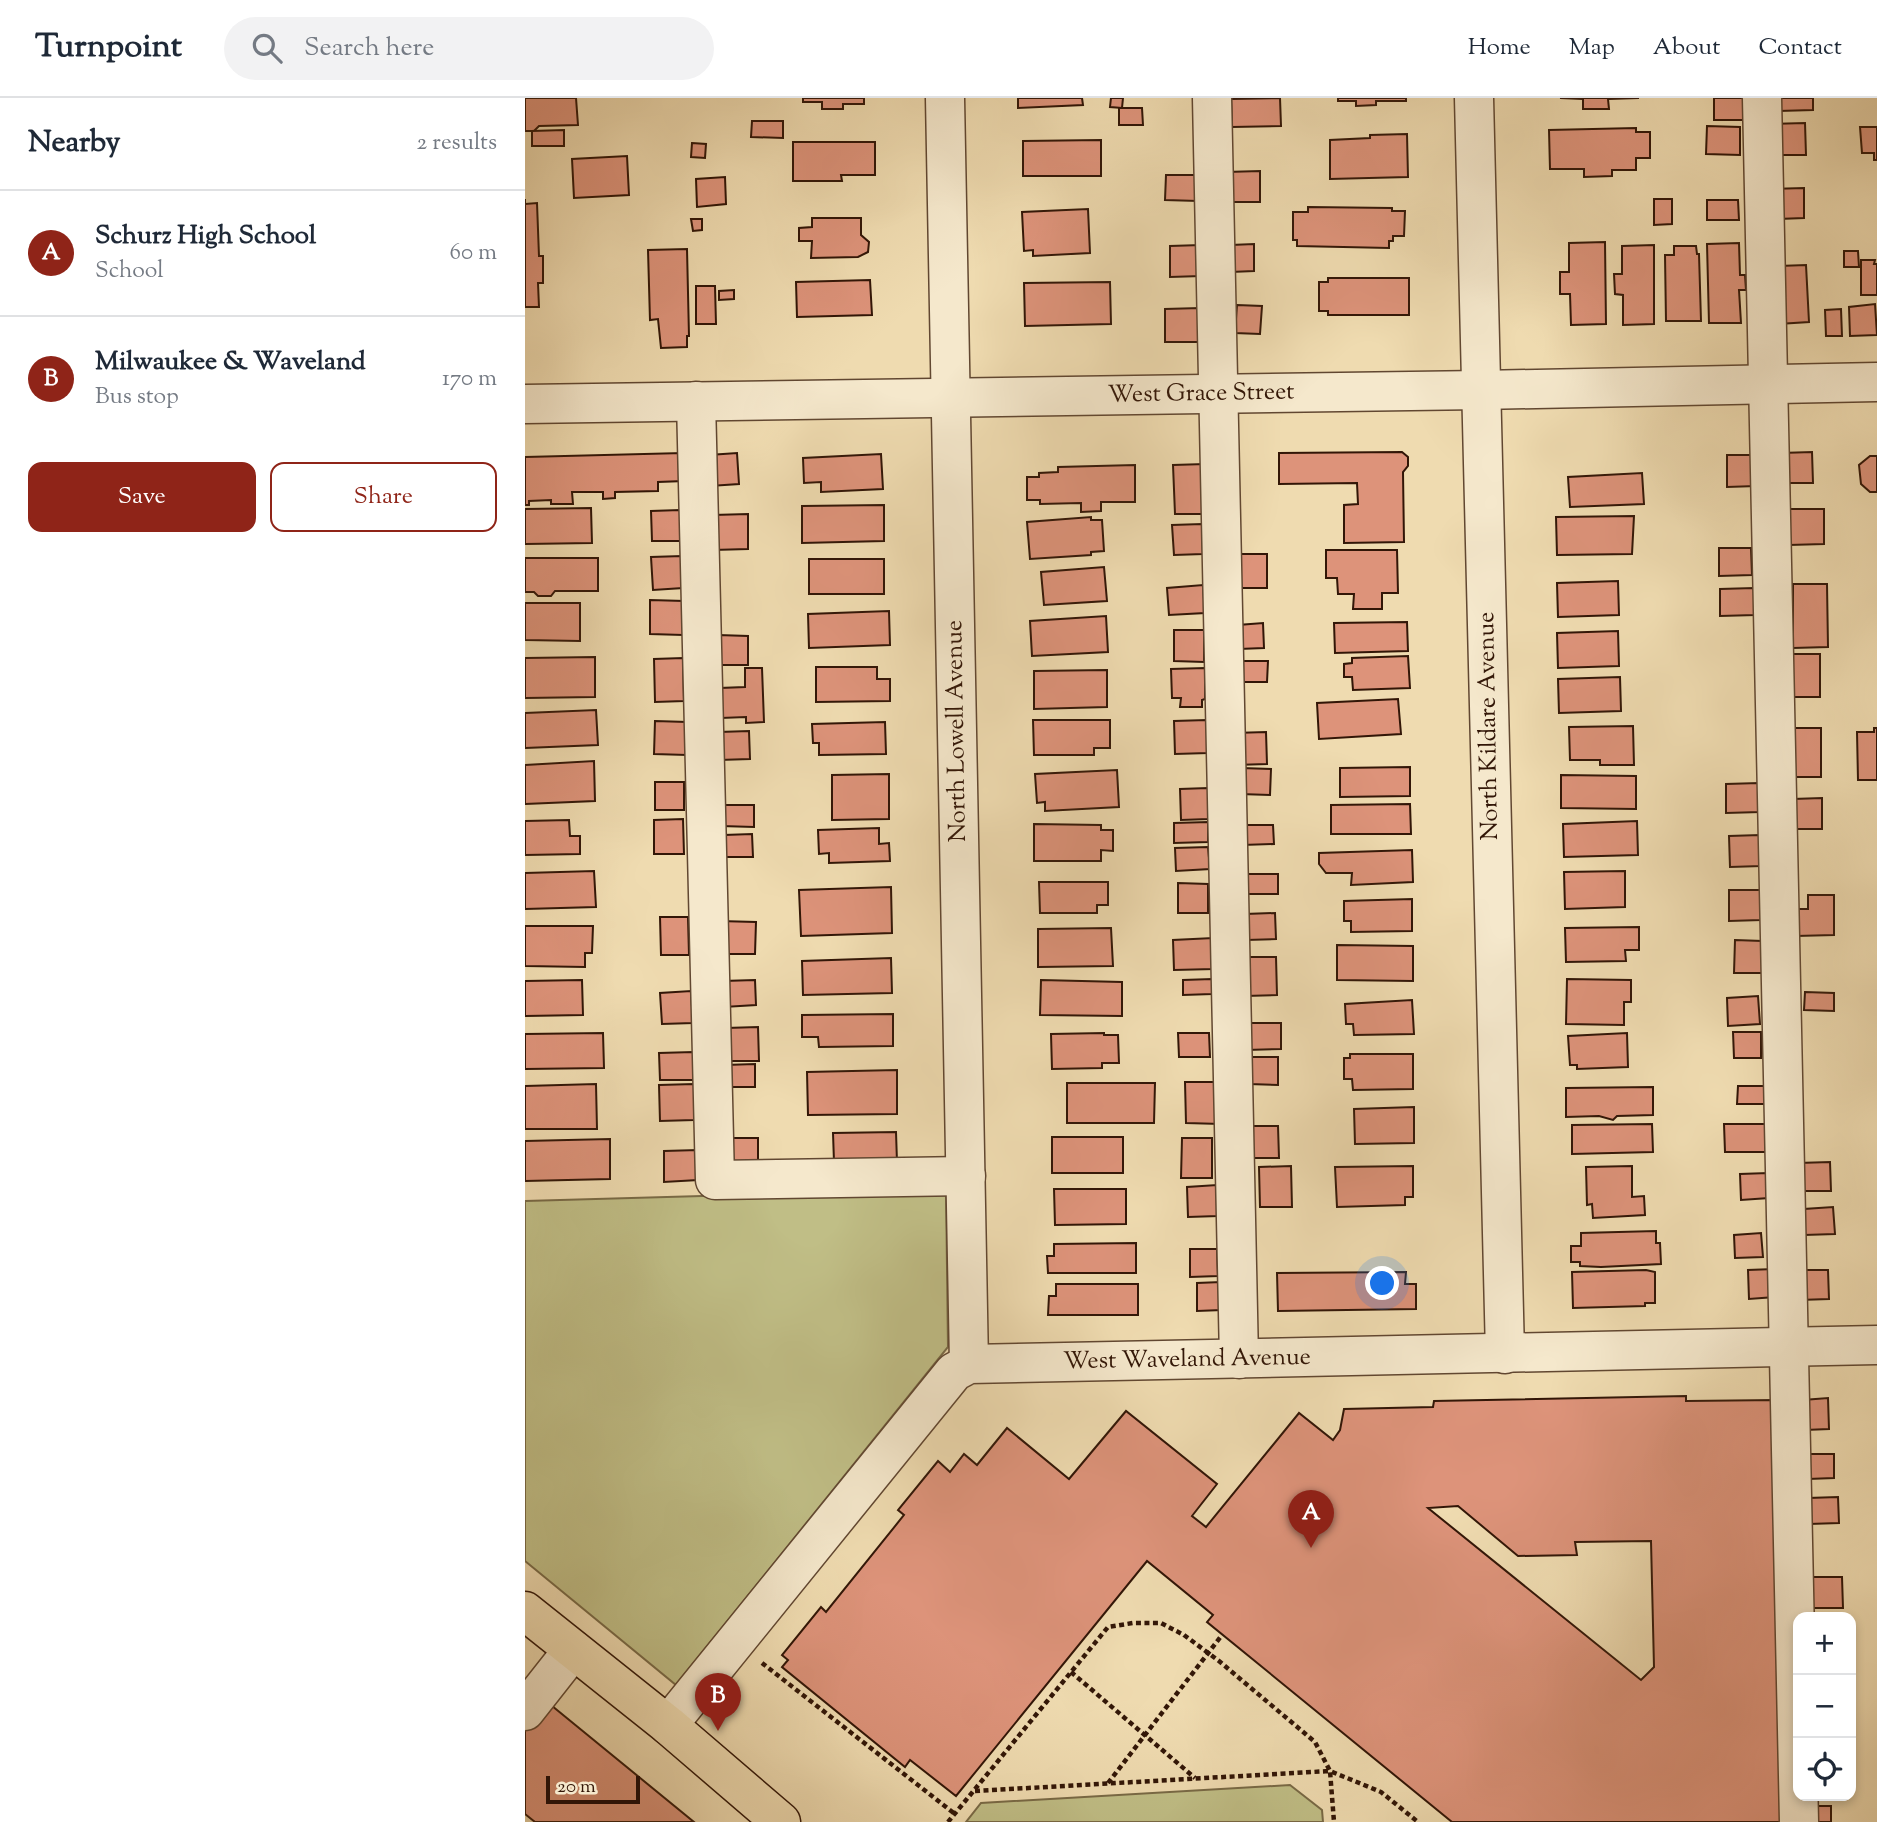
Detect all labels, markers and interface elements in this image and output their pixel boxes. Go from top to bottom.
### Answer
search box [224,17,714,80]
text: Turnpoint [35,24,182,72]
icon: search [248,29,286,67]
text: Search here [304,30,434,67]
text: Home [1468,31,1531,65]
text: Map [1569,31,1615,65]
text: About [1653,31,1720,65]
text: Contact [1758,31,1842,65]
text: Nearby [28,122,120,165]
text: 2 results [417,127,497,160]
text: Schurz High School [95,218,316,255]
text: A [42,237,60,270]
text: 60 m [449,237,497,270]
text: School [95,255,164,288]
text: Milwaukee & Waveland [95,344,366,381]
text: B [44,363,58,396]
text: 170 m [442,363,497,396]
street label: West Grace Street [1107,375,1295,413]
text: Bus stop [95,381,179,414]
button: Save [28,462,256,532]
button: Share [270,462,497,532]
street label: North Kildare Avenue [1470,611,1508,841]
street label: North Lowell Avenue [938,620,976,842]
your location [1365,1266,1399,1300]
street label: West Waveland Avenue [1063,1341,1311,1379]
pin: A [1288,1490,1334,1548]
map controls [1793,1612,1856,1801]
button: + [1793,1612,1856,1675]
pin: B [695,1673,741,1731]
button: − [1793,1675,1856,1738]
button: locate [1793,1738,1856,1801]
scale bar [546,1773,641,1805]
text: 20 m [557,1774,596,1801]

